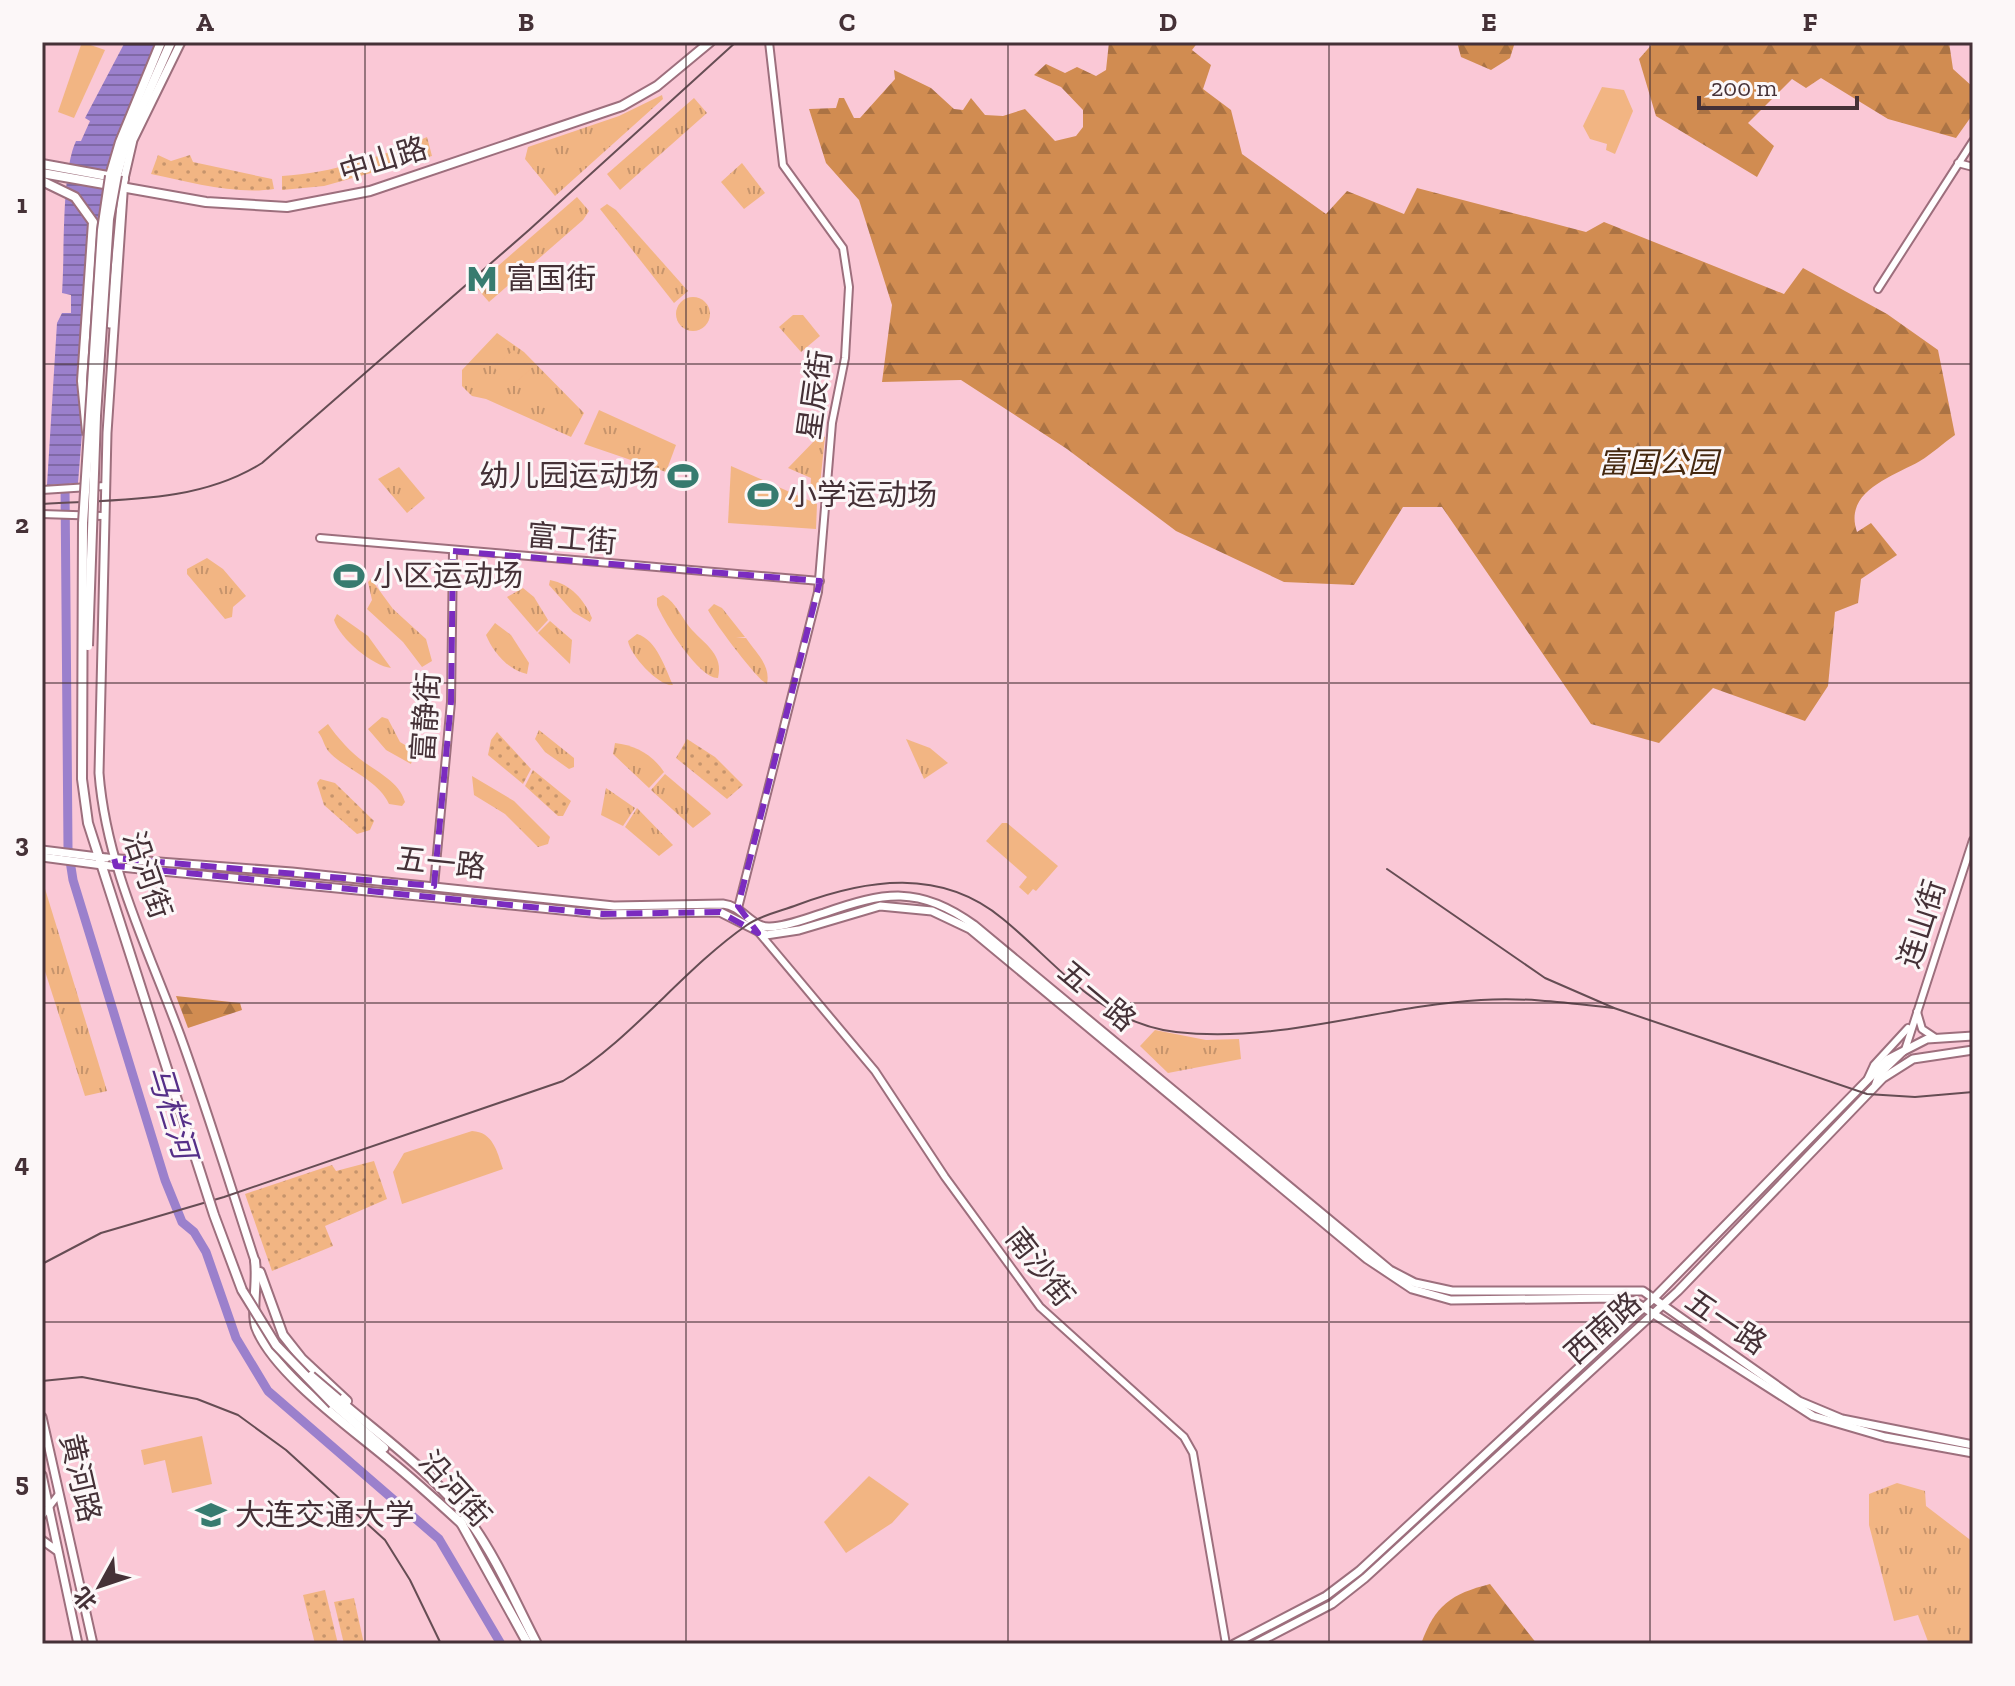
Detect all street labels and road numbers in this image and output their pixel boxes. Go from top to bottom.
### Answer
street label: 中山路 [335,130,431,190]
street label: 星辰街 [791,348,839,442]
street label: 富工街 [526,517,618,561]
street label: 富静街 [405,671,447,763]
street label: 沿河街 [115,827,179,923]
street label: 五一路 [394,840,488,886]
street label: 连山街 [1891,876,1953,972]
street label: 五一路 [1051,953,1143,1039]
street label: 南沙街 [998,1220,1082,1314]
street label: 五一路 [1679,1282,1773,1362]
street label: 西南路 [1558,1285,1648,1371]
street label: 黄河路 [52,1430,108,1526]
street label: 沿河街 [412,1444,498,1534]

